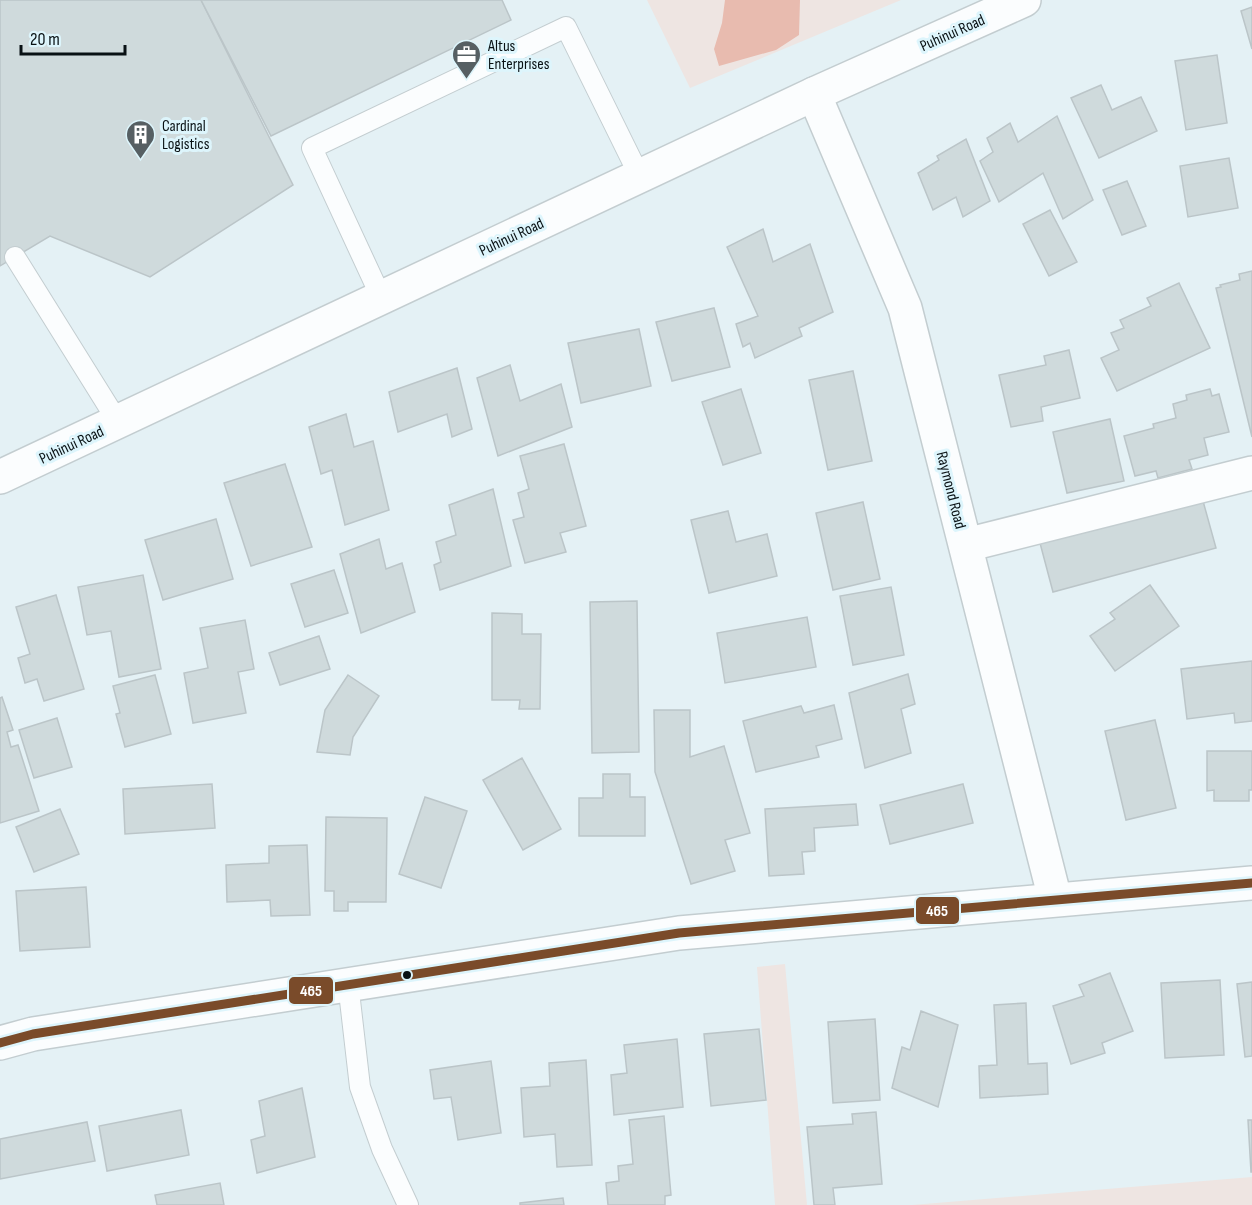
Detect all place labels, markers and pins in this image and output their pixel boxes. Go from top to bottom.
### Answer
place label: Altus Enterprises [487,37,550,74]
office icon: Altus Enterprises [451,38,483,80]
place label: Cardinal Logistics [162,117,210,154]
building icon: Cardinal Logistics [125,118,157,160]
unlabelled marker [401,969,413,981]

